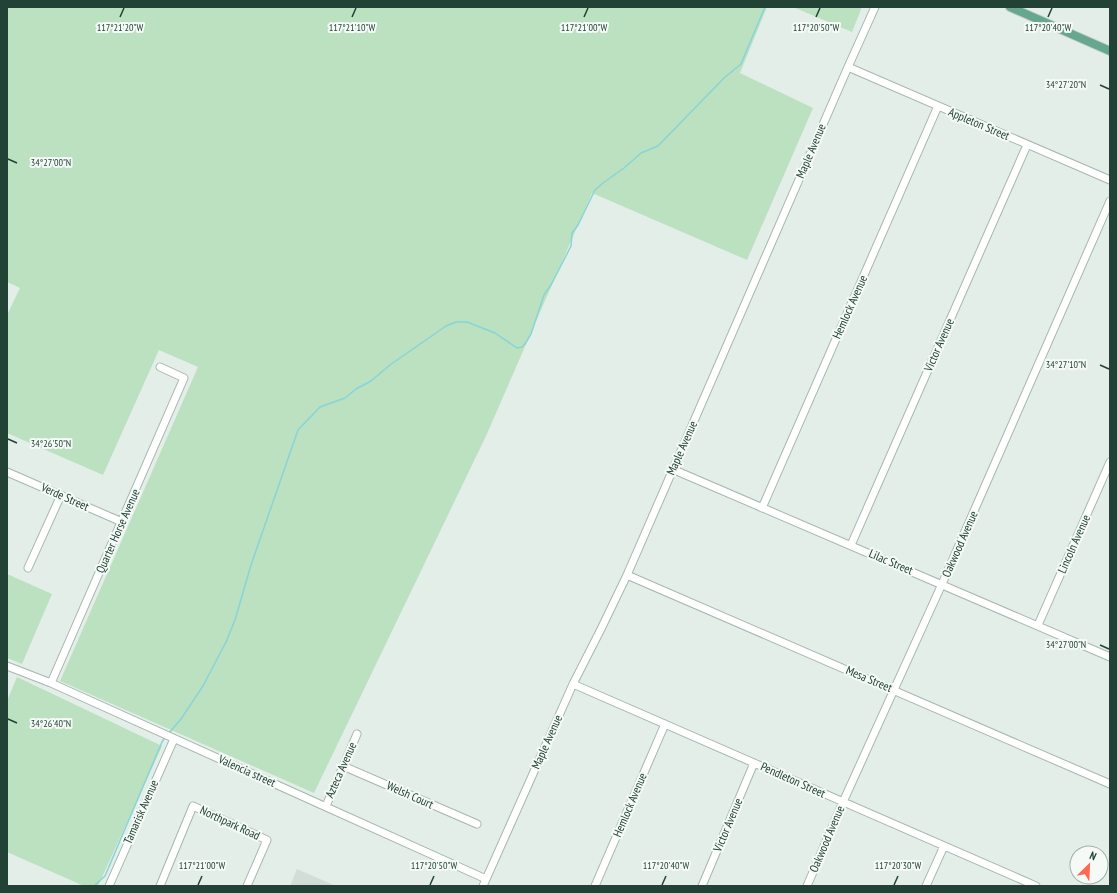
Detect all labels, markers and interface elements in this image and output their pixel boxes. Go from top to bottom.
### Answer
text: 117°21'20"W [97,21,144,34]
text: 117°21'10"W [329,21,376,34]
text: 117°21'00"W [561,21,608,34]
text: 117°20'50"W [793,21,840,34]
text: 117°20'40"W [1025,21,1072,34]
text: 34°27'20"N [1046,78,1086,91]
street label: Appleton Street [946,104,1013,143]
street label: Maple Avenue [792,121,829,180]
text: 34°27'00"N [31,156,71,169]
street label: Hemlock Avenue [829,272,870,341]
street label: Victor Avenue [920,316,957,375]
text: 34°27'10"N [1046,358,1086,371]
street label: Maple Avenue [663,418,700,477]
text: 34°26'50"N [31,437,71,450]
street label: Verde Street [38,479,92,514]
street label: Quarter Horse Avenue [92,486,143,575]
street label: Oakwood Avenue [938,508,981,579]
street label: Lincoln Avenue [1054,512,1093,576]
street label: Lilac Street [867,546,916,578]
text: 34°27'00"N [1046,638,1086,651]
street label: Mesa Street [844,662,895,695]
street label: Maple Avenue [528,712,565,771]
text: 34°26'40"N [31,717,71,730]
street label: Azteca Avenue [322,740,360,800]
street label: Valencia street [215,751,279,790]
street label: Pendleton Street [759,759,829,801]
street label: Hemlock Avenue [609,770,650,839]
street label: Tamarisk Avenue [120,777,161,846]
street label: Welsh Court [384,778,437,812]
street label: Victor Avenue [709,796,746,855]
street label: Northpark Road [198,802,263,843]
street label: Oakwood Avenue [806,803,847,874]
north arrow [1069,845,1109,885]
text: N [1088,848,1099,863]
text: 117°21'00"W [179,859,226,872]
text: 117°20'50"W [411,859,458,872]
text: 117°20'40"W [643,859,690,872]
text: 117°20'30"W [875,859,922,872]

